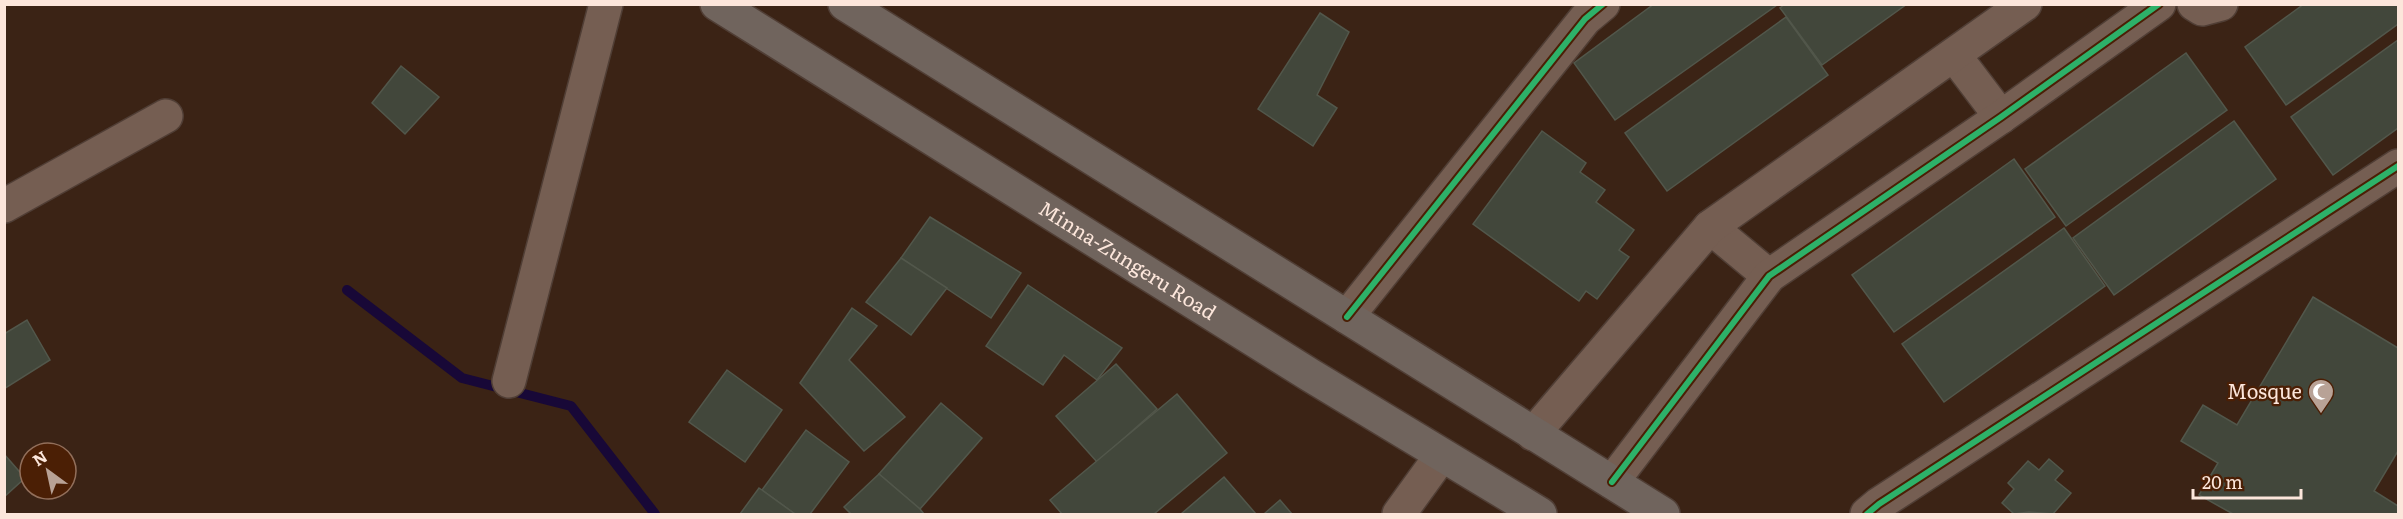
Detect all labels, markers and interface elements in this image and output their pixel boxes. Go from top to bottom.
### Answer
street label: Minna-Zungeru Road [1034,192,1223,326]
place label: Mosque [2227,375,2302,405]
mosque icon: Mosque [2306,377,2336,415]
north arrow [18,441,78,501]
text: N [27,444,51,471]
scale bar [2193,462,2301,500]
text: 20 m [2202,468,2243,495]

